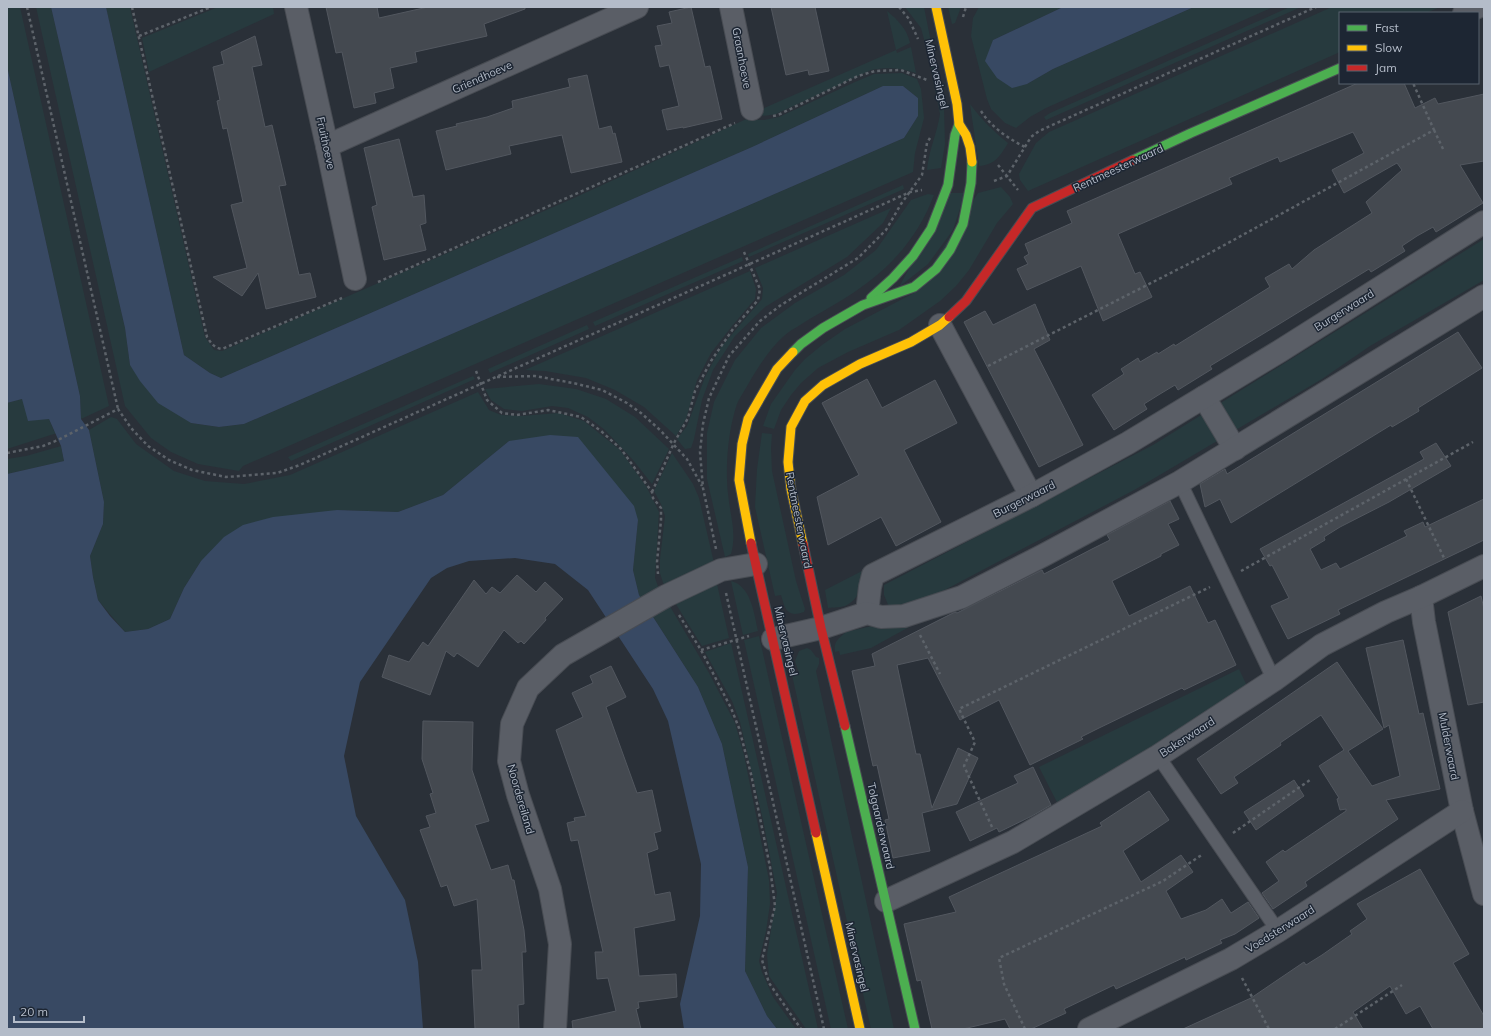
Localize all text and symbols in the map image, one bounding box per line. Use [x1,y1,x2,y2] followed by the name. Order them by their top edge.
[1339,12,1479,84] legend
[1375,20,1399,35] text: Fast
[729,26,755,90] street label: Graanhoeve
[922,38,952,110] street label: Minervasingel
[1375,40,1403,55] text: Slow
[450,58,514,96] street label: Griendhoeve
[1375,60,1397,75] text: Jam
[314,115,338,171] street label: Fruithoeve
[1071,141,1165,195] street label: Rentmeesterwaard
[1312,286,1376,334] street label: Burgerwaard
[783,471,815,569] street label: Rentmeesterwaard
[991,477,1057,521] street label: Burgerwaard
[771,605,801,677] street label: Minervasingel
[1436,711,1462,781] street label: Mulderwaard
[1157,714,1217,760] street label: Bakerwaard
[504,762,538,836] street label: Noordereiland
[864,781,898,871] street label: Tolgaarderwaard
[1243,902,1317,956] street label: Voedsterwaard
[842,921,872,993] street label: Minervasingel
[14,998,84,1024] scale bar
[20,1004,48,1019] text: 20 m

